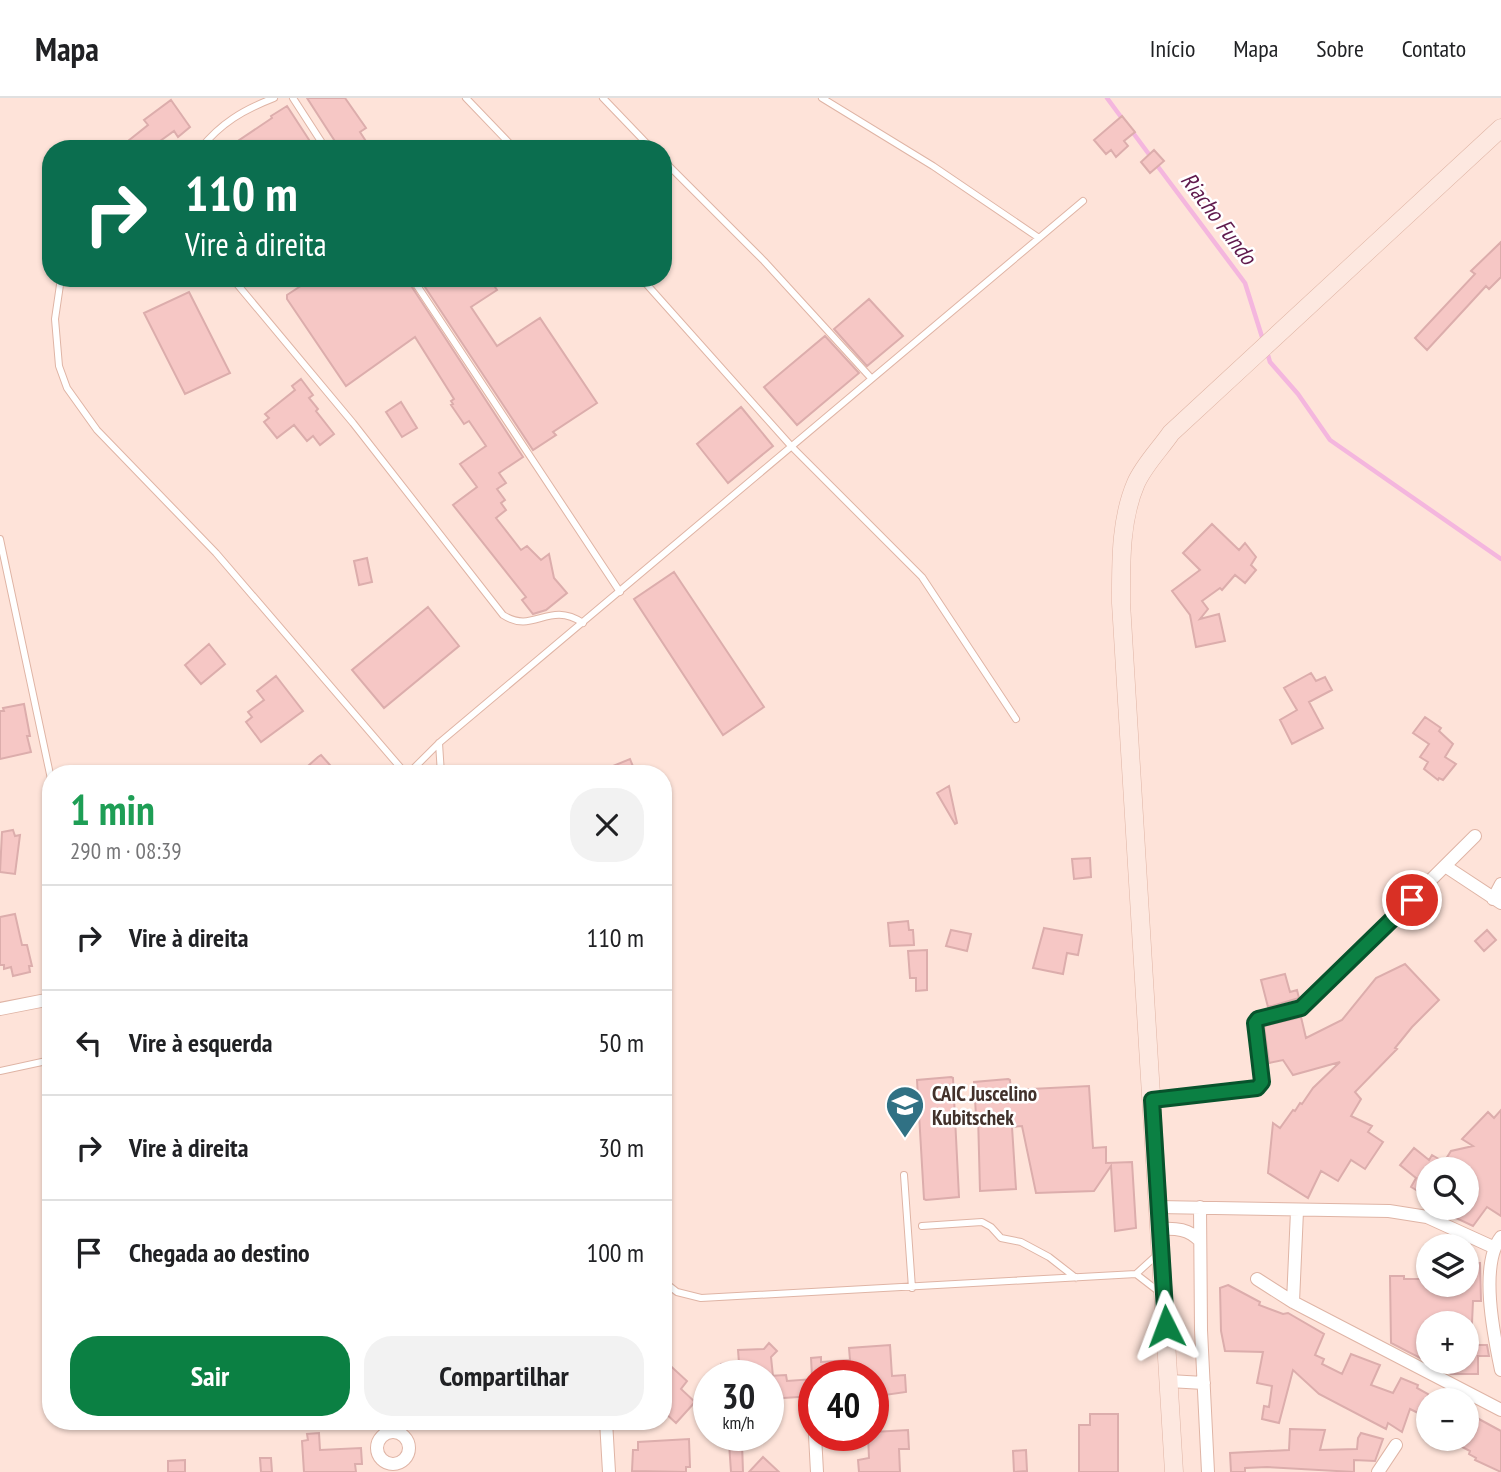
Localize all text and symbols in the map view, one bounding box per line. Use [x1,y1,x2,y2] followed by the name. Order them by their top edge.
[35,27,99,70] text: Mapa
[1150,33,1195,64] text: Início
[1233,33,1278,64] text: Mapa
[1316,33,1364,64] text: Sobre
[1402,33,1466,64] text: Contato
[185,161,298,225] text: 110 m
[1175,166,1264,271] water label: Riacho Fundo
[70,168,161,259] icon: right
[185,223,326,265] text: Vire à direita
[70,782,155,837] text: 1 min
[570,788,644,862] button: close
[70,836,182,865] text: 290 m · 08:39
[1382,870,1442,930] pin
[1393,881,1431,919] icon: arrive
[70,919,108,957] icon: right
[129,921,248,954] text: Vire à direita
[586,921,644,954] text: 110 m
[70,1024,108,1062] icon: left
[129,1026,272,1059] text: Vire à esquerda
[598,1026,644,1059] text: 50 m
[932,1080,1037,1131] place label: CAIC Juscelino Kubitschek
[884,1084,926,1139] school or university icon: CAIC Juscelino Kubitschek
[70,1129,108,1167] icon: right
[129,1131,248,1164] text: Vire à direita
[598,1131,644,1164] text: 30 m
[1416,1157,1479,1451] map controls
[1416,1157,1479,1220] button: search
[70,1234,108,1272] icon: arrive
[1416,1234,1479,1297] button: layers
[129,1236,310,1269] text: Chegada ao destino
[586,1236,644,1269] text: 100 m
[1129,1289,1203,1363] position arrow
[1416,1311,1479,1374] button: +
[70,1336,350,1416] button: Sair
[364,1336,644,1416] button: Compartilhar
[798,1360,889,1451] speed limit sign: 40
[722,1373,755,1419] text: 30
[1416,1388,1479,1451] button: −
[723,1411,754,1434] text: km/h

